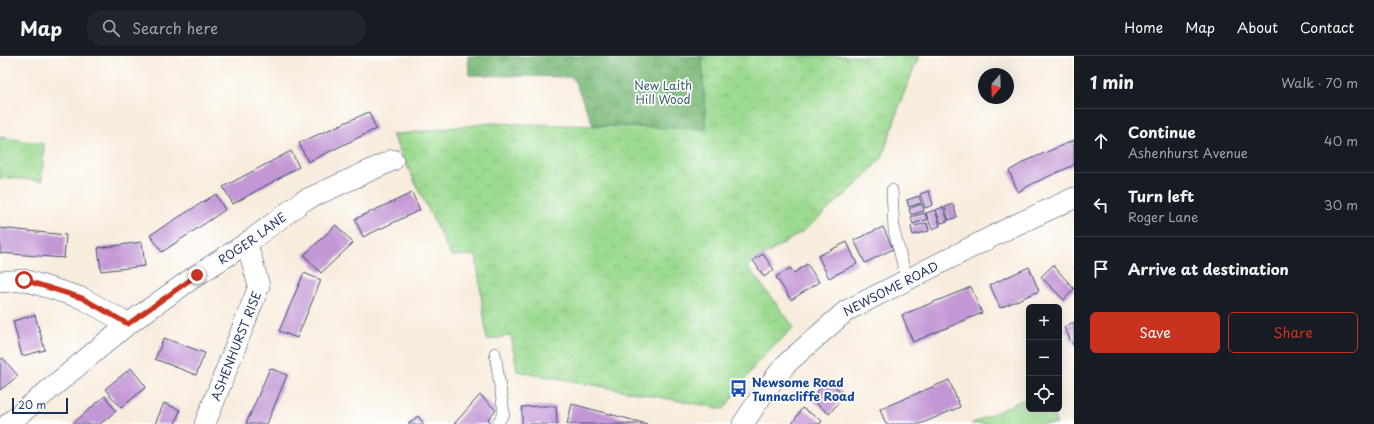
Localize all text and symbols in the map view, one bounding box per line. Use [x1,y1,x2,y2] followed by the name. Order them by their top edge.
[86,10,366,46] search box
[20,14,62,42] text: Map
[132,16,218,39] text: Search here
[100,17,122,39] icon: search
[1124,17,1163,38] text: Home
[1185,17,1215,38] text: Map
[1237,17,1278,38] text: About
[1300,17,1354,38] text: Contact
[978,68,1014,104] north arrow
[1090,69,1134,95] text: 1 min
[1281,73,1358,92] text: Walk · 70 m
[634,76,692,108] park label: New Laith Hill Wood
[1128,120,1196,143] text: Continue
[1090,130,1112,152] icon: ahead
[1324,131,1358,150] text: 40 m
[1128,143,1248,162] text: Ashenhurst Avenue
[1128,184,1194,207] text: Turn left
[1090,194,1112,216] icon: left
[1324,195,1358,214] text: 30 m
[1128,207,1198,226] text: Roger Lane
[214,208,290,268] street label: ROGER LANE
[840,257,941,320] street label: NEWSOME ROAD
[1128,257,1289,280] text: Arrive at destination
[1090,258,1112,280] icon: arrive
[188,266,206,284] route end
[15,271,33,289] route start
[206,288,265,403] street label: ASHENHURST RISE
[1026,304,1062,412] map controls
[1026,304,1062,340] button: +
[1090,312,1220,353] button: Save
[1228,312,1358,353] button: Share
[1026,340,1062,376] button: −
[752,373,855,405] place label: Newsome Road Tunnacliffe Road
[1026,376,1062,412] button: locate
[729,379,749,399] bus stop icon: Newsome Road Tunnacliffe Road
[12,396,68,415] scale bar
[18,396,46,413] text: 20 m

